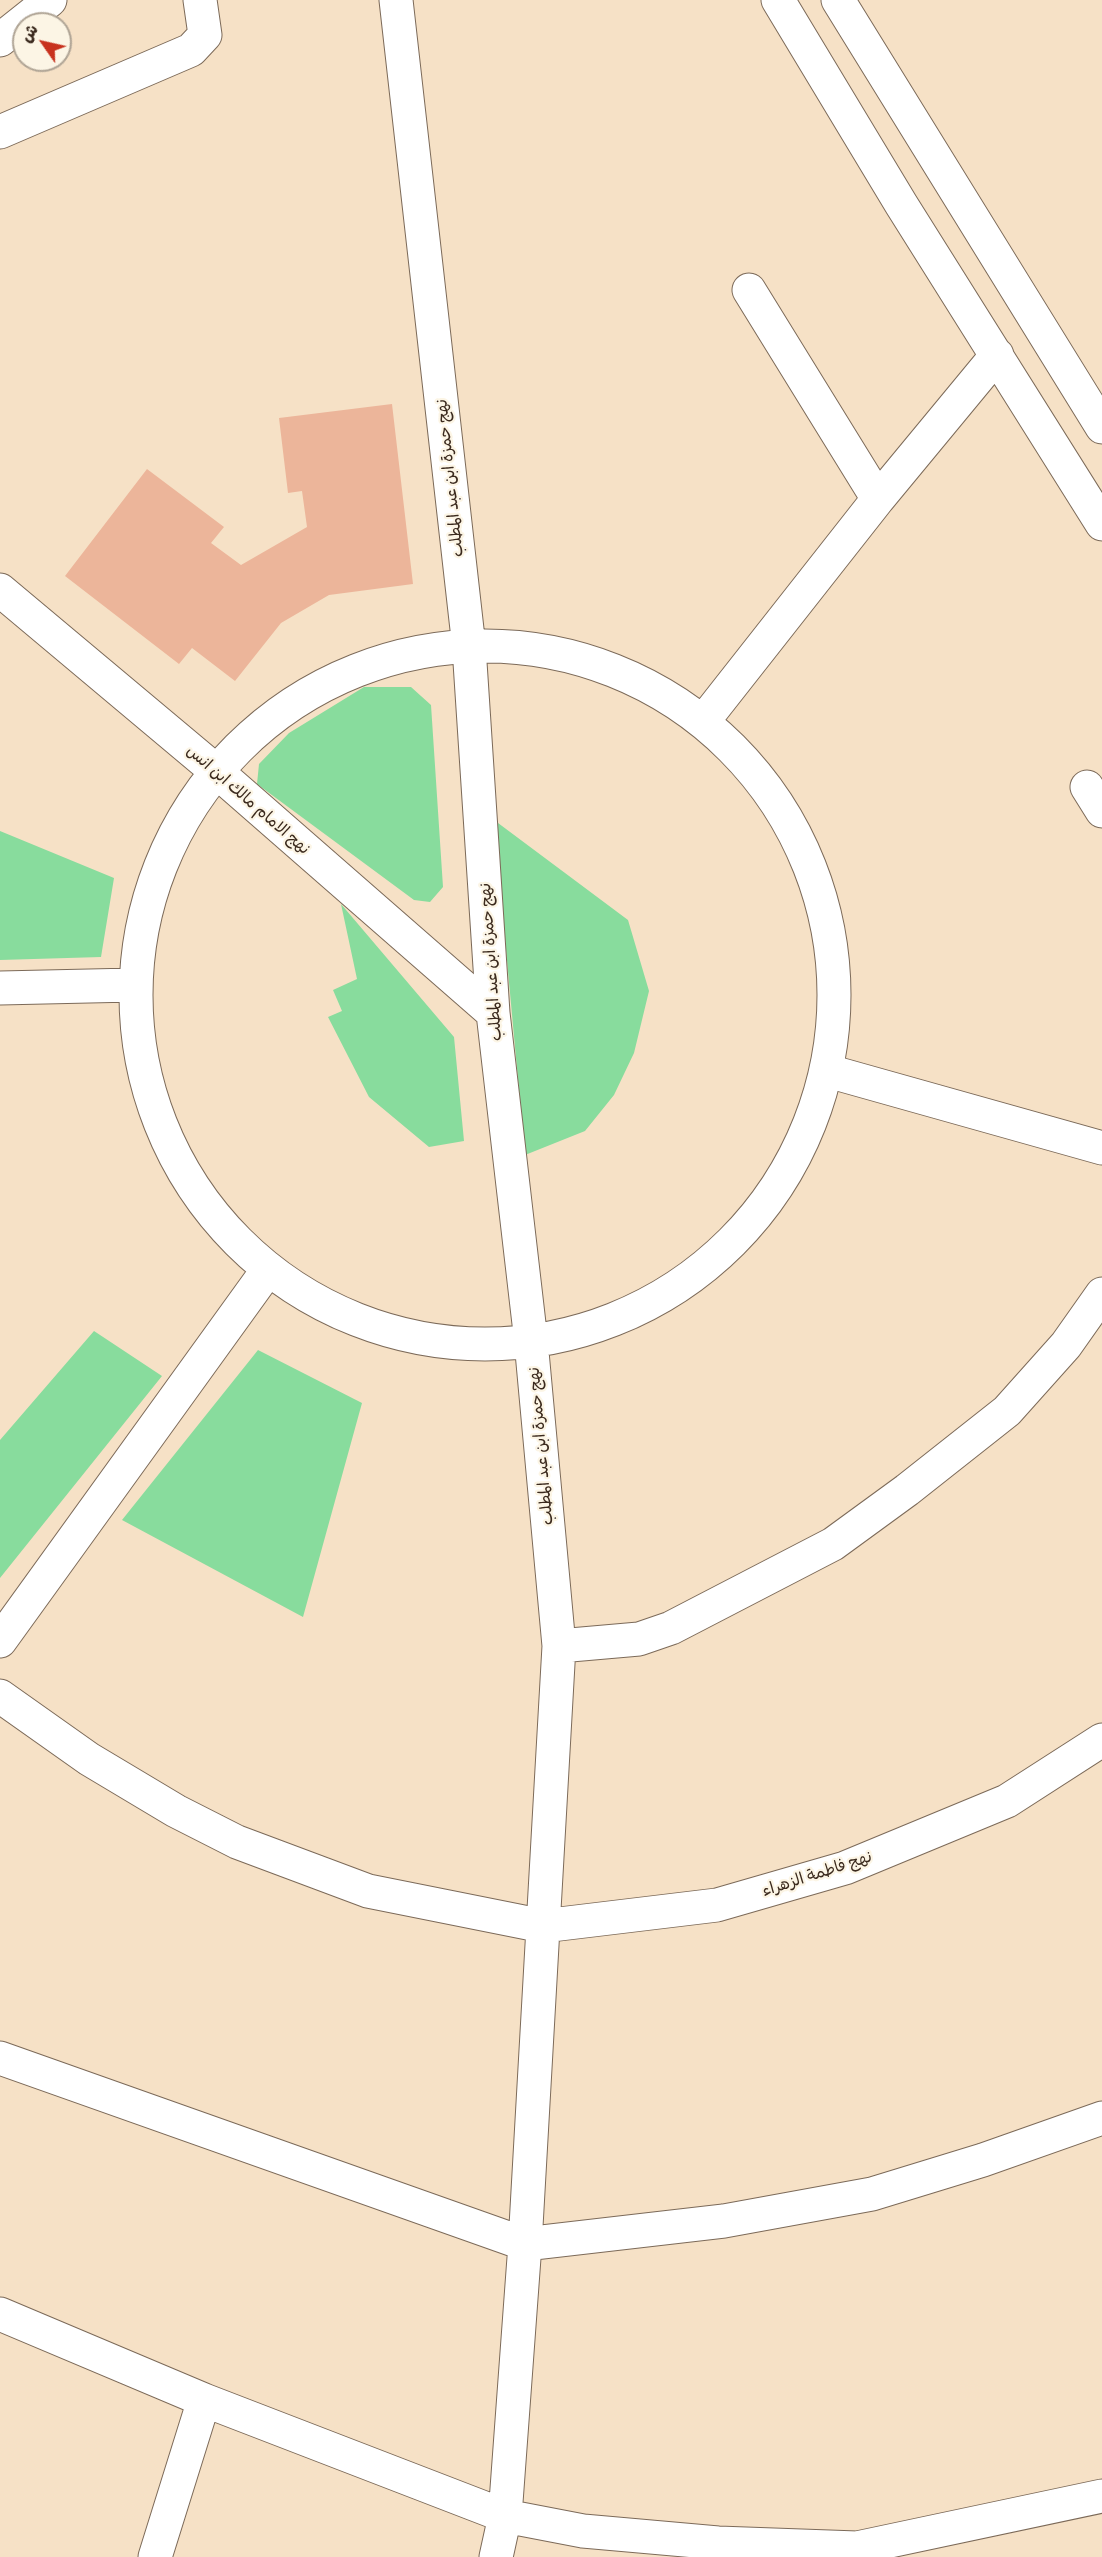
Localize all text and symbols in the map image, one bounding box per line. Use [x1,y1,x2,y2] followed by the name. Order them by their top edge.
[12,12,72,72] north arrow
[16,20,42,46] text: ش
[432,398,468,558] street label: نهج حمزة ابن عبد المطلب
[182,741,314,859] street label: نهج الامام مالك ابن انس
[476,882,506,1042] street label: نهج حمزة ابن عبد المطلب
[525,1366,557,1526] street label: نهج حمزة ابن عبد المطلب
[760,1847,874,1901] street label: نهج فاطمة الزهراء

